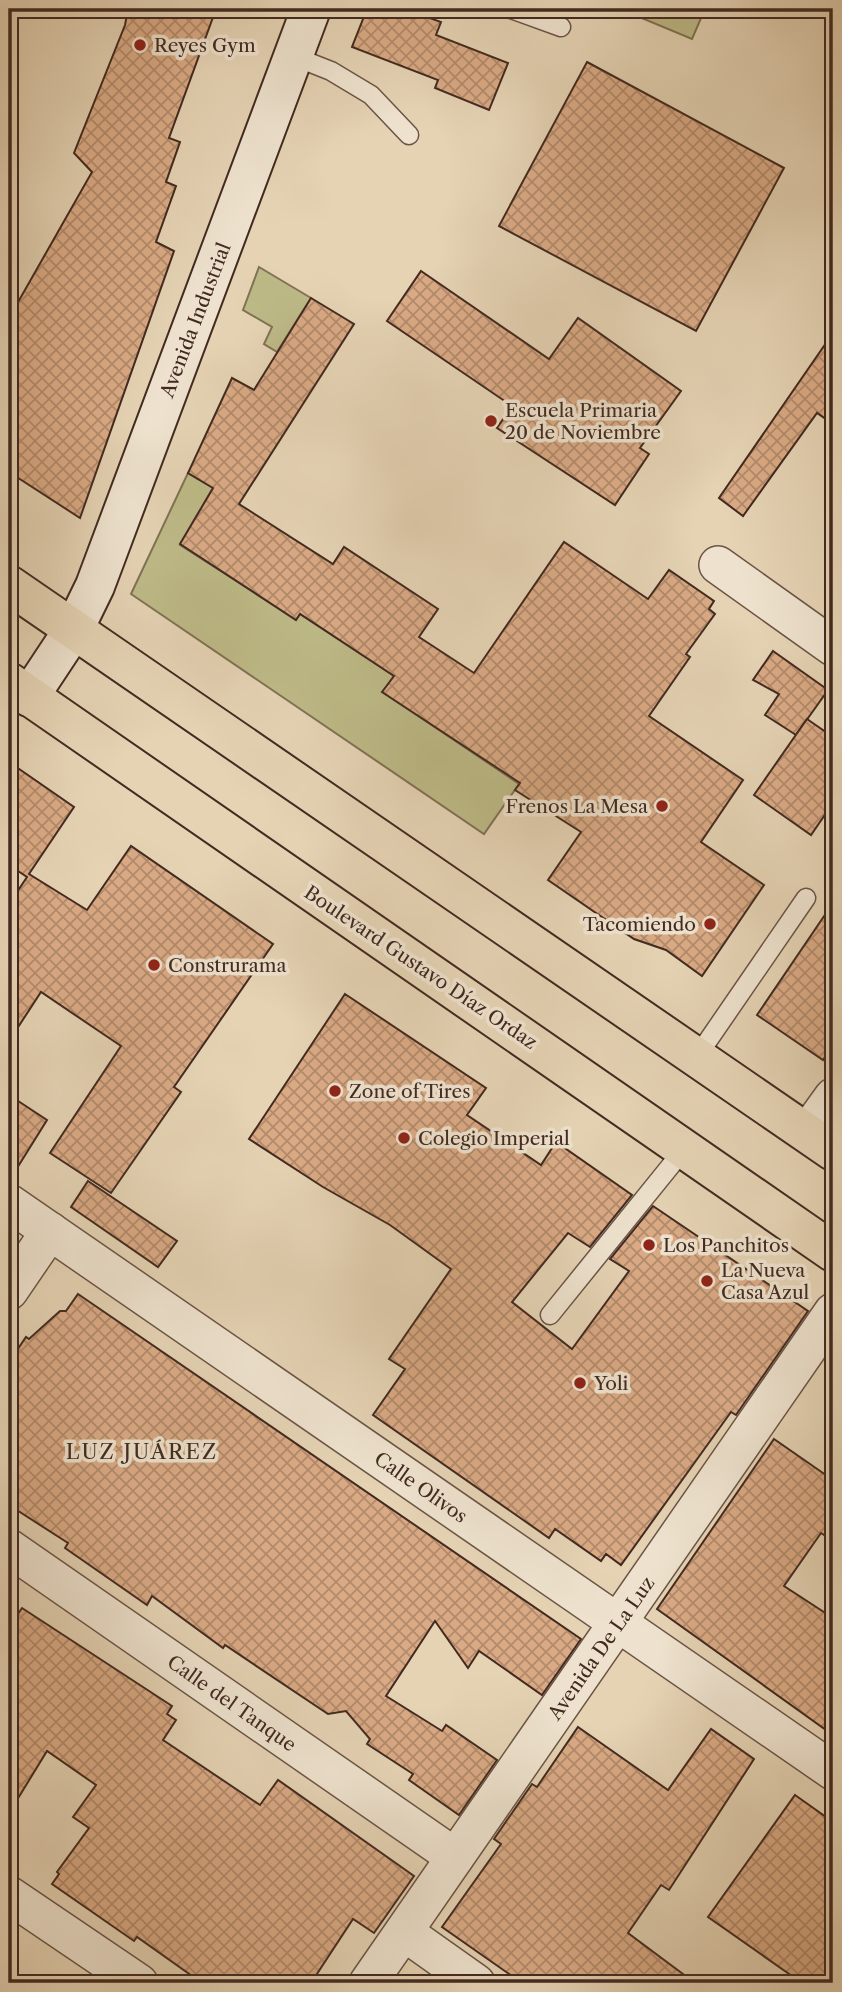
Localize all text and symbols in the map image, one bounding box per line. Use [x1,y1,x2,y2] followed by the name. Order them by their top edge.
[154,34,256,57] place label: Reyes Gym
[132,37,148,53] marker: Reyes Gym
[155,239,236,402] street label: Avenida Industrial
[505,399,661,444] place label: Escuela Primaria 20 de Noviembre
[483,413,499,429] marker: Escuela Primaria 20 de Noviembre
[505,795,648,818] place label: Frenos La Mesa
[654,798,670,814] marker: Frenos La Mesa
[300,881,541,1054] street label: Boulevard Gustavo Díaz Ordaz
[583,913,696,936] place label: Tacomiendo
[702,916,718,932] marker: Tacomiendo
[168,954,286,977] place label: Construrama
[146,957,162,973] marker: Construrama
[349,1080,470,1103] place label: Zone of Tires
[327,1083,343,1099] marker: Zone of Tires
[418,1127,570,1150] place label: Colegio Imperial
[396,1130,412,1146] marker: Colegio Imperial
[663,1234,789,1257] place label: Los Panchitos
[641,1237,657,1253] marker: Los Panchitos
[721,1259,810,1304] place label: La Nueva Casa Azul
[699,1273,715,1289] marker: La Nueva Casa Azul
[593,1372,629,1395] place label: Yoli
[572,1375,588,1391] marker: Yoli
[66,1439,218,1464] district label: LUZ JUÁREZ
[370,1447,472,1528] street label: Calle Olivos
[543,1572,660,1725] street label: Avenida De La Luz
[163,1650,301,1756] street label: Calle del Tanque

